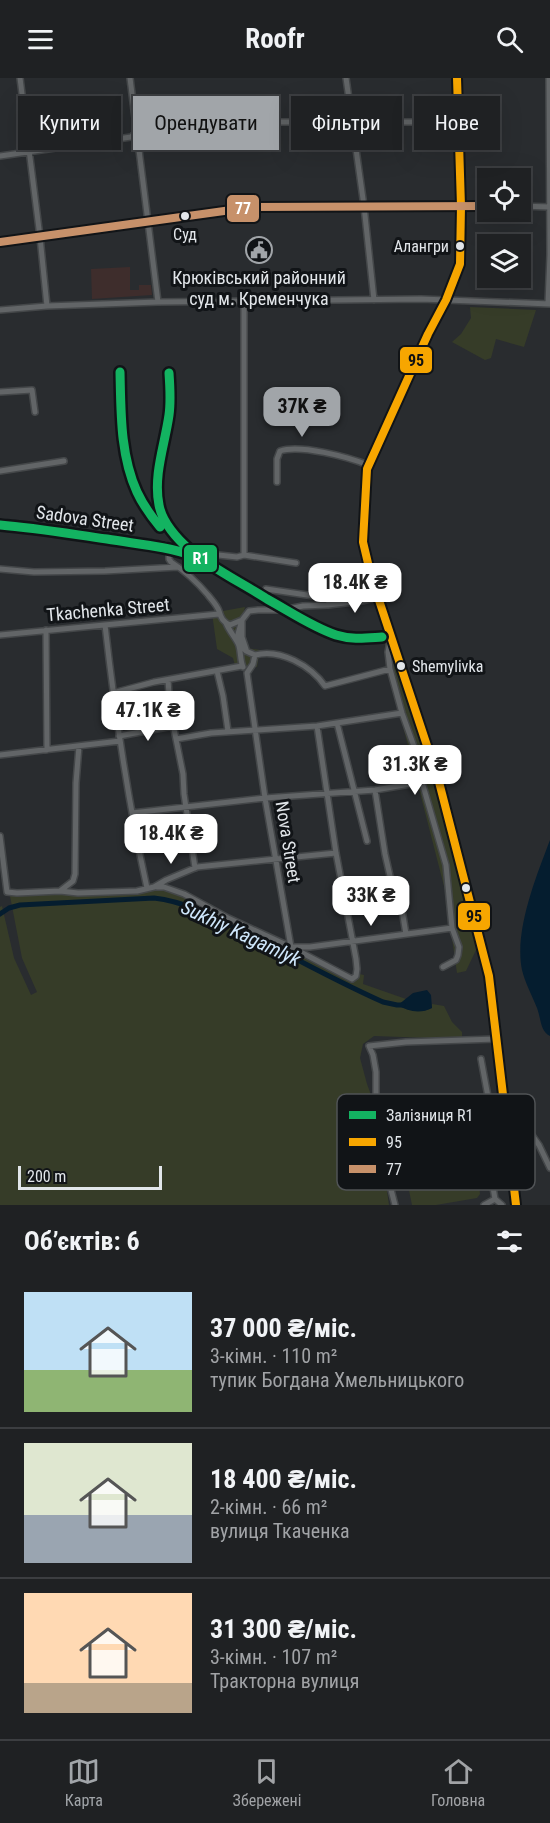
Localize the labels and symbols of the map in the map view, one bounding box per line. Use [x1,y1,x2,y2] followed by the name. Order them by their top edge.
[226,194,260,223] line badge: 77
[235,199,251,218] text: 77
[179,210,191,222] marker: Суд
[173,225,197,244] place label: Суд
[244,235,274,265] public building icon: Крюківський районний суд м. Кременчука
[394,237,449,256] place label: Алангри
[454,240,466,252] marker: Алангри
[172,267,346,309] place label: Крюківський районний суд м. Кременчука
[399,346,433,374] line badge: 95
[408,351,424,370] text: 95
[260,387,344,438] pin: 37K ₴
[35,501,135,536] street label: Sadova Street
[183,544,218,573] line badge: R1
[193,549,209,568] text: R1
[300,563,410,614] pin: 18.4K ₴
[46,594,170,625] street label: Tkachenka Street
[412,657,483,676] place label: Shemylivka
[395,660,407,672] marker: Shemylivka
[93,691,203,742] pin: 47.1K ₴
[360,745,470,796] pin: 31.3K ₴
[272,800,305,884] street label: Nova Street
[116,814,226,865] pin: 18.4K ₴
[329,876,413,927] pin: 33K ₴
[460,882,472,894] unlabelled marker
[177,895,306,972] water label: Sukhiy Kagamlyk
[457,902,491,931] line badge: 95
[466,907,482,926] text: 95
[337,1094,535,1190] legend
[386,1106,473,1125] text: Залізниця R1
[386,1133,402,1152] text: 95
[386,1160,402,1179] text: 77
[18,1163,162,1190] scale bar

